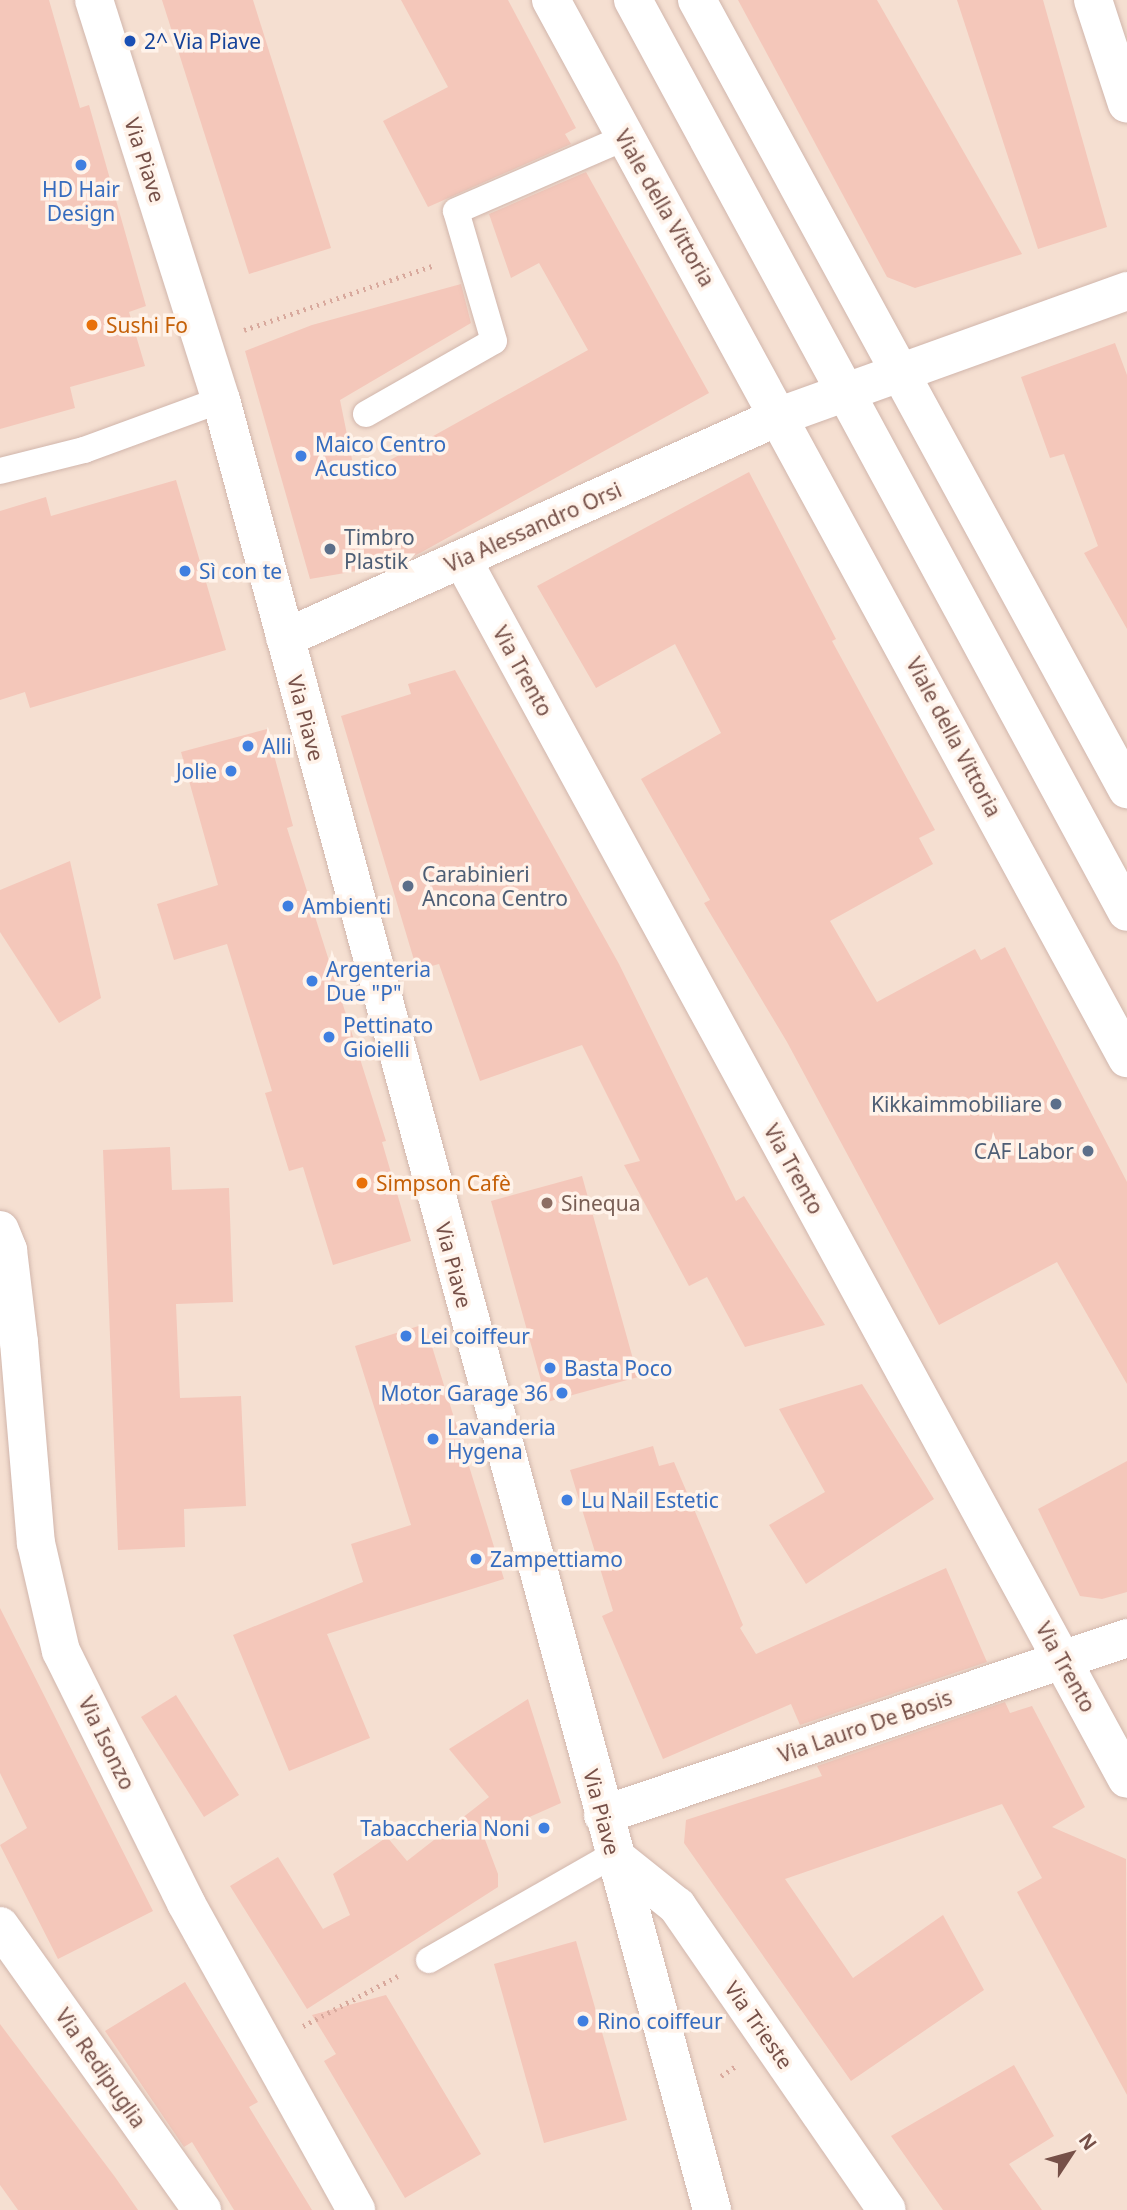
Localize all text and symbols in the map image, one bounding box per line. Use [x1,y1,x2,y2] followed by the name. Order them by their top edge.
[144,28,261,54] place label: 2^ Via Piave
[122,33,138,49] marker: 2^ Via Piave
[119,114,171,206] street label: Via Piave
[610,125,720,291] street label: Viale della Vittoria
[73,157,89,173] marker: HD Hair Design
[42,176,120,226] place label: HD Hair Design
[106,312,188,338] place label: Sushi Fo
[84,317,100,333] marker: Sushi Fo
[315,431,446,481] place label: Maico Centro Acustico
[293,448,309,464] marker: Maico Centro Acustico
[441,477,625,577] street label: Via Alessandro Orsi
[344,524,415,574] place label: Timbro Plastik
[322,541,338,557] marker: Timbro Plastik
[199,558,282,584] place label: Sì con te
[177,563,193,579] marker: Sì con te
[488,621,558,721] street label: Via Trento
[901,653,1007,821] street label: Viale della Vittoria
[282,672,330,764] street label: Via Piave
[262,733,292,759] place label: Alli
[240,738,256,754] marker: Alli
[176,758,217,784] place label: Jolie
[223,763,239,779] marker: Jolie
[422,861,568,911] place label: Carabinieri Ancona Centro
[400,878,416,894] marker: Carabinieri Ancona Centro
[302,893,391,919] place label: Ambienti
[280,898,296,914] marker: Ambienti
[326,956,431,1006] place label: Argenteria Due "P"
[304,973,320,989] marker: Argenteria Due "P"
[343,1012,433,1062] place label: Pettinato Gioielli
[321,1029,337,1045] marker: Pettinato Gioielli
[871,1091,1042,1117] place label: Kikkaimmobiliare
[1048,1096,1064,1112] marker: Kikkaimmobiliare
[759,1119,829,1219] street label: Via Trento
[974,1138,1074,1164] place label: CAF Labor
[1080,1143,1096,1159] marker: CAF Labor
[376,1170,511,1196] place label: Simpson Cafè
[354,1175,370,1191] marker: Simpson Cafè
[561,1190,640,1216] place label: Sinequa
[539,1195,555,1211] marker: Sinequa
[430,1219,478,1311] street label: Via Piave
[420,1323,530,1349] place label: Lei coiffeur
[398,1328,414,1344] marker: Lei coiffeur
[564,1355,673,1381] place label: Basta Poco
[542,1360,558,1376] marker: Basta Poco
[380,1380,548,1406] place label: Motor Garage 36
[554,1385,570,1401] marker: Motor Garage 36
[447,1414,556,1464] place label: Lavanderia Hygena
[425,1431,441,1447] marker: Lavanderia Hygena
[581,1487,719,1513] place label: Lu Nail Estetic
[559,1492,575,1508] marker: Lu Nail Estetic
[490,1546,623,1572] place label: Zampettiamo
[468,1551,484,1567] marker: Zampettiamo
[1031,1617,1101,1717] street label: Via Trento
[775,1684,955,1768] street label: Via Lauro De Bosis
[74,1692,140,1794] street label: Via Isonzo
[578,1766,626,1858] street label: Via Piave
[360,1815,530,1841] place label: Tabaccheria Noni
[536,1820,552,1836] marker: Tabaccheria Noni
[720,1976,798,2074] street label: Via Trieste
[51,2003,151,2133] street label: Via Redipuglia
[597,2008,723,2034] place label: Rino coiffeur
[575,2013,591,2029] marker: Rino coiffeur
[1036,2119,1106,2189] north arrow
[1073,2128,1103,2156] text: N

